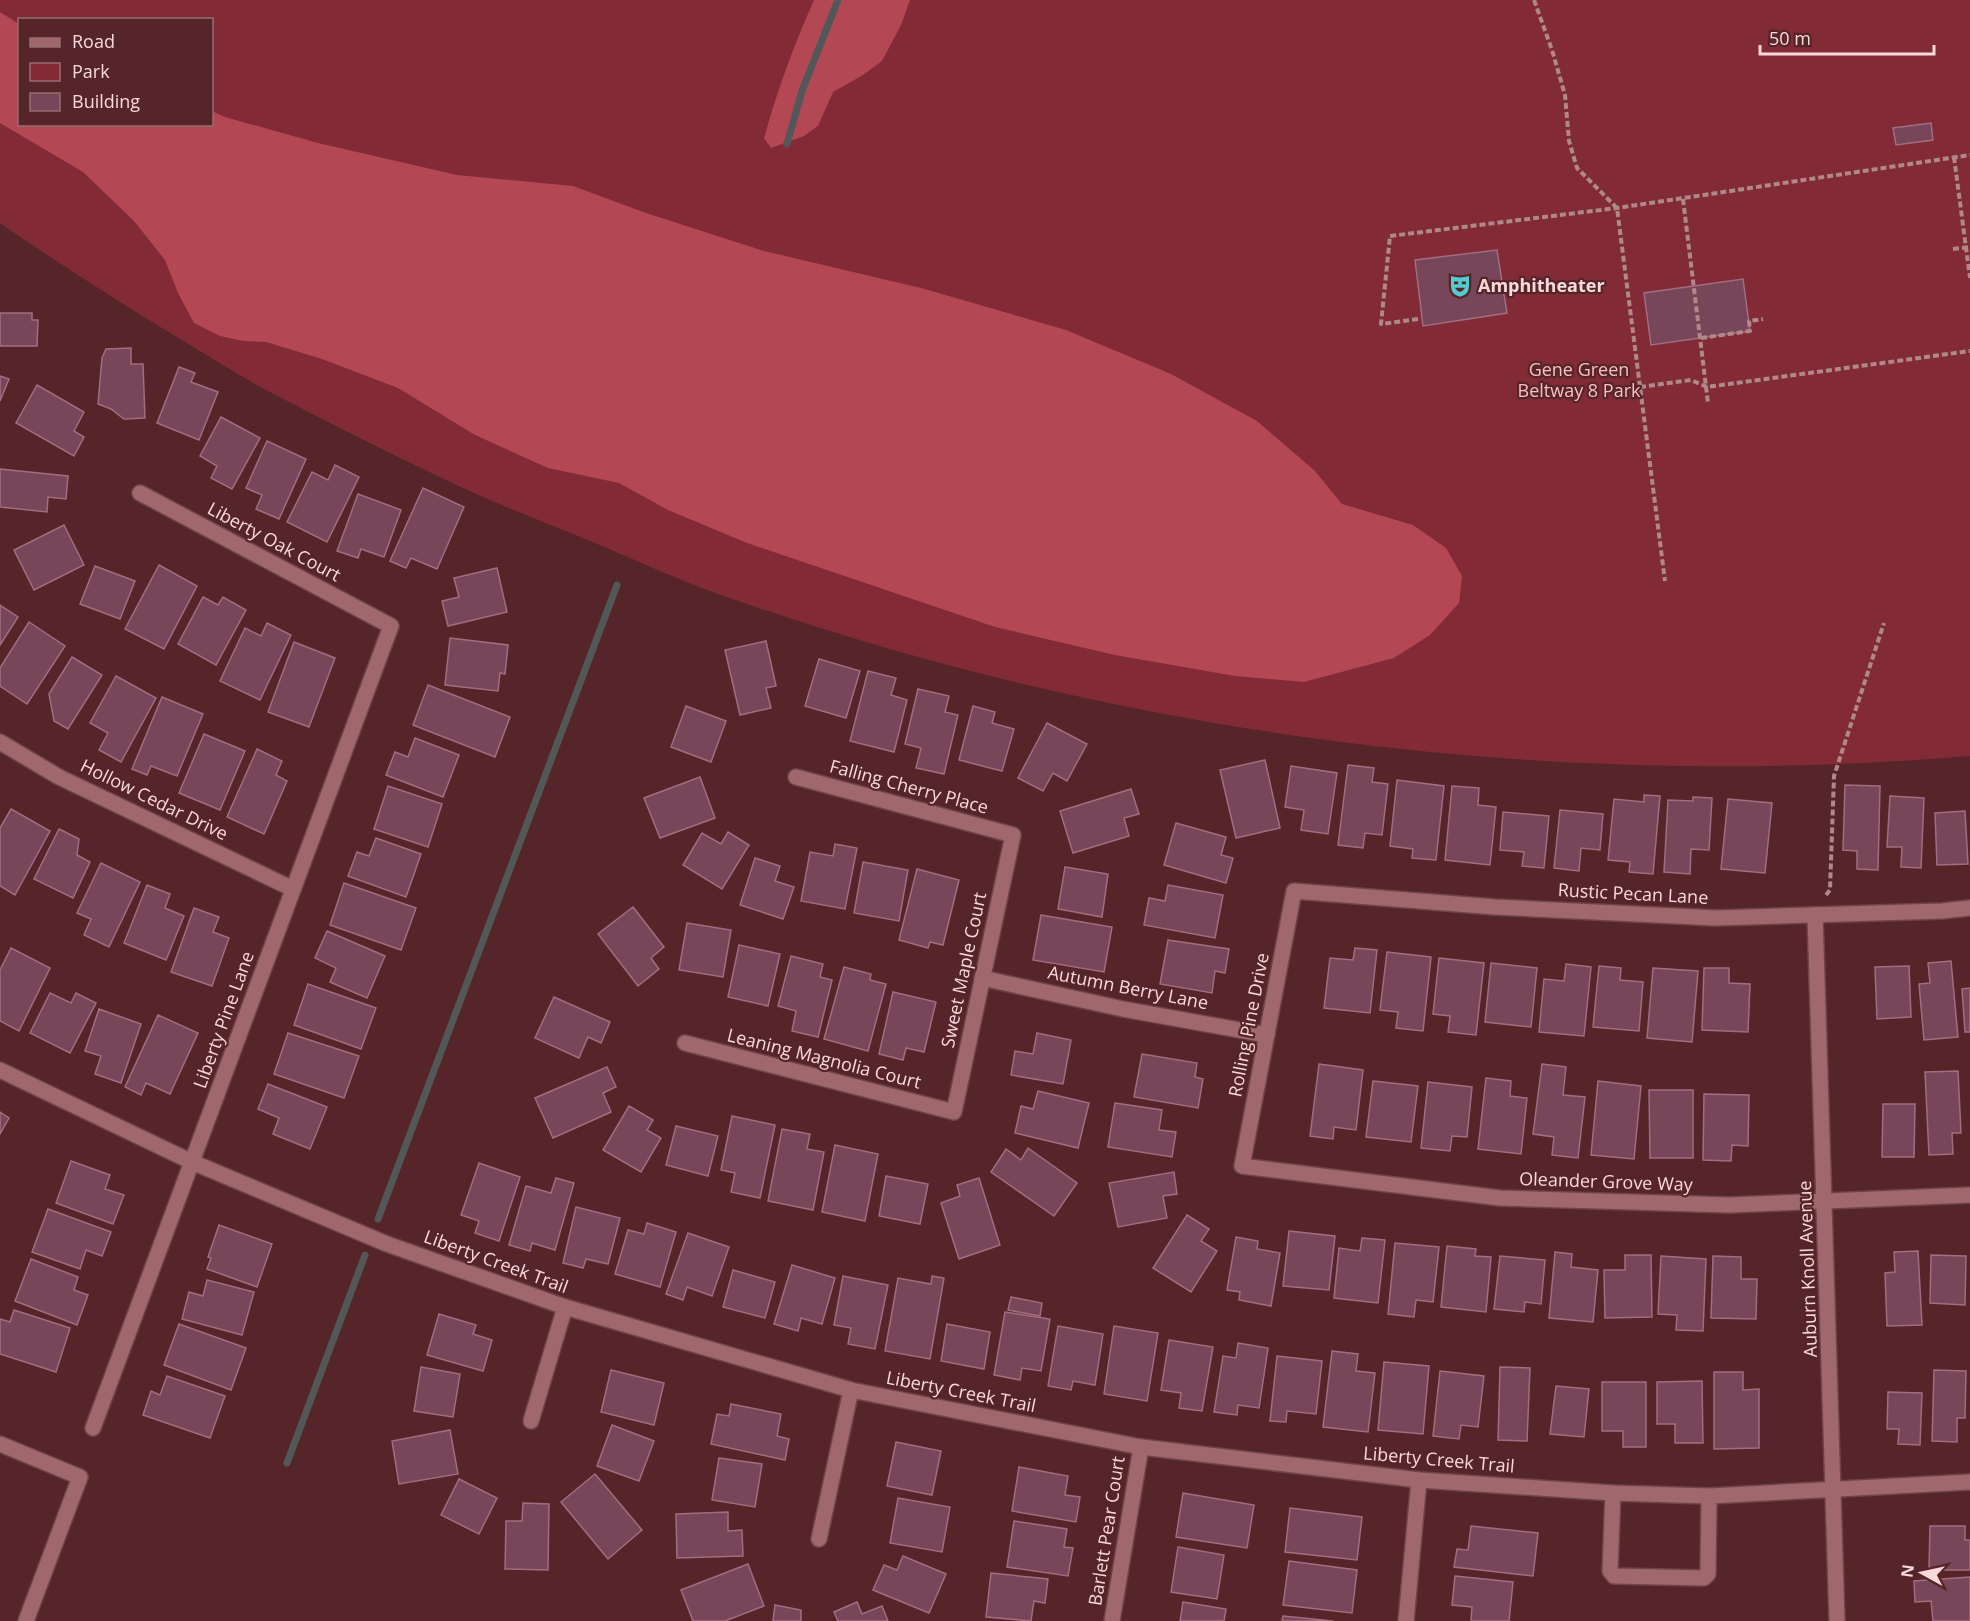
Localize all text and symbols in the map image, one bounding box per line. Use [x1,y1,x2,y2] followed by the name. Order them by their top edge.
[18,18,213,126] legend
[1760,18,1934,56] scale bar
[1769,26,1811,50] text: 50 m
[72,29,115,53] text: Road
[72,59,110,83] text: Park
[72,89,140,113] text: Building
[1447,273,1473,299] theatre icon: Amphitheater
[1478,273,1605,297] place label: Amphitheater
[1518,357,1641,402] park label: Gene Green Beltway 8 Park
[204,496,345,586] street label: Liberty Oak Court
[77,753,232,845] street label: Hollow Cedar Drive
[827,753,991,819] street label: Falling Cherry Place
[1557,877,1709,909] street label: Rustic Pecan Lane
[935,890,991,1050] street label: Sweet Maple Court
[187,948,259,1092] street label: Liberty Pine Lane
[1222,951,1274,1099] street label: Rolling Pine Drive
[1046,960,1210,1014] street label: Autumn Berry Lane
[725,1022,924,1094] street label: Leaning Magnolia Court
[1519,1166,1694,1196] street label: Oleander Grove Way
[1792,1180,1822,1358] street label: Auburn Knoll Avenue
[421,1224,572,1298] street label: Liberty Creek Trail
[884,1365,1038,1417] street label: Liberty Creek Trail
[1362,1440,1516,1478] street label: Liberty Creek Trail
[1082,1454,1130,1607] street label: Barlett Pear Court
[1892,1543,1952,1603] north arrow
[1895,1563,1919,1579] text: N

